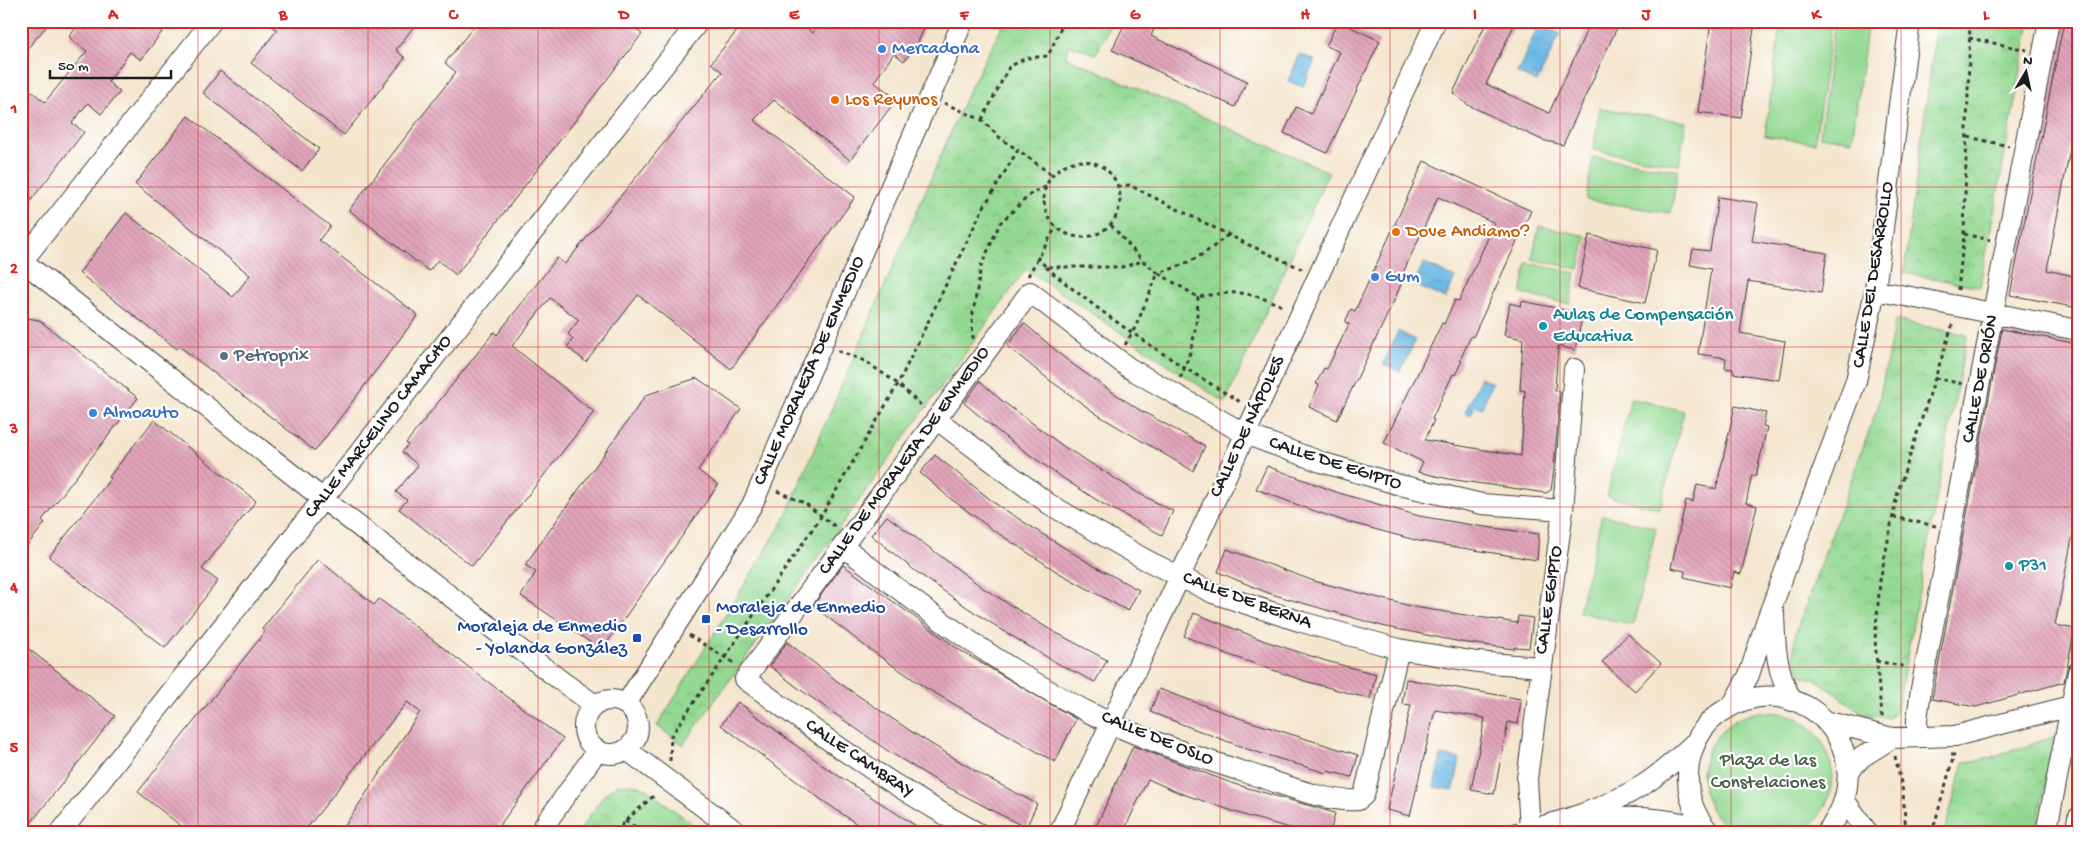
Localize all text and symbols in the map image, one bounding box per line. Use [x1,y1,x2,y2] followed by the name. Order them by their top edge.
[107,7,119,26] text: A
[278,7,288,26] text: B
[448,7,459,26] text: C
[617,7,630,26] text: D
[789,7,800,26] text: E
[959,7,970,26] text: F
[1130,7,1141,26] text: G
[1300,7,1310,26] text: H
[1473,7,1477,26] text: I
[1641,7,1652,26] text: J
[1811,7,1823,26] text: K
[1983,7,1990,26] text: L
[892,38,981,61] place label: Mercadona
[876,43,888,55] marker: Mercadona
[50,48,171,80] scale bar
[2002,48,2052,98] north arrow
[2022,53,2033,71] text: N
[58,58,89,76] text: 50 m
[845,89,938,112] place label: Los Reyunos
[829,94,841,106] marker: Los Reyunos
[10,101,17,120] text: 1
[1848,180,1900,370] street label: CALLE DEL DESARROLLO
[1404,221,1530,244] place label: Dove Andiamo?
[1390,226,1402,238] marker: Dove Andiamo?
[749,252,871,489] street label: CALLE MORALEJA DE ENMEDIO
[10,261,18,280] text: 2
[1385,266,1420,289] place label: Gum
[1369,271,1381,283] marker: Gum
[1553,304,1734,349] place label: Aulas de Compensación Educativa
[1957,313,2005,445] street label: CALLE DE ORIÓN
[1537,320,1549,332] marker: Aulas de Compensación Educativa
[300,330,458,523] street label: CALLE MARCELINO CAMACHO
[814,342,996,580] street label: CALLE DE MORALEJA DE ENMEDIO
[233,345,309,368] place label: Petroprix
[218,350,230,362] marker: Petroprix
[1205,352,1291,501] street label: CALLE DE NÁPOLES
[103,402,179,425] place label: Almoauto
[87,407,99,419] marker: Almoauto
[9,421,18,440] text: 3
[1266,432,1405,496] street label: CALLE DE EGIPTO
[1531,544,1569,656] street label: CALLE EGIPTO
[2018,555,2047,578] place label: P31
[2003,560,2015,572] marker: P31
[1179,567,1316,636] street label: CALLE DE BERNA
[9,580,18,599] text: 4
[716,597,886,642] place label: Moraleja de Enmedio - Desarrollo
[700,613,712,625] marker: Moraleja de Enmedio - Desarrollo
[457,616,628,661] place label: Moraleja de Enmedio - Yolanda González
[631,632,643,644] marker: Moraleja de Enmedio - Yolanda González
[1097,706,1217,772] street label: CALLE DE OSLO
[800,714,918,804] street label: CALLE CAMBRAY
[10,740,19,759] text: 5
[1711,750,1826,795] park label: Plaza de las Constelaciones

